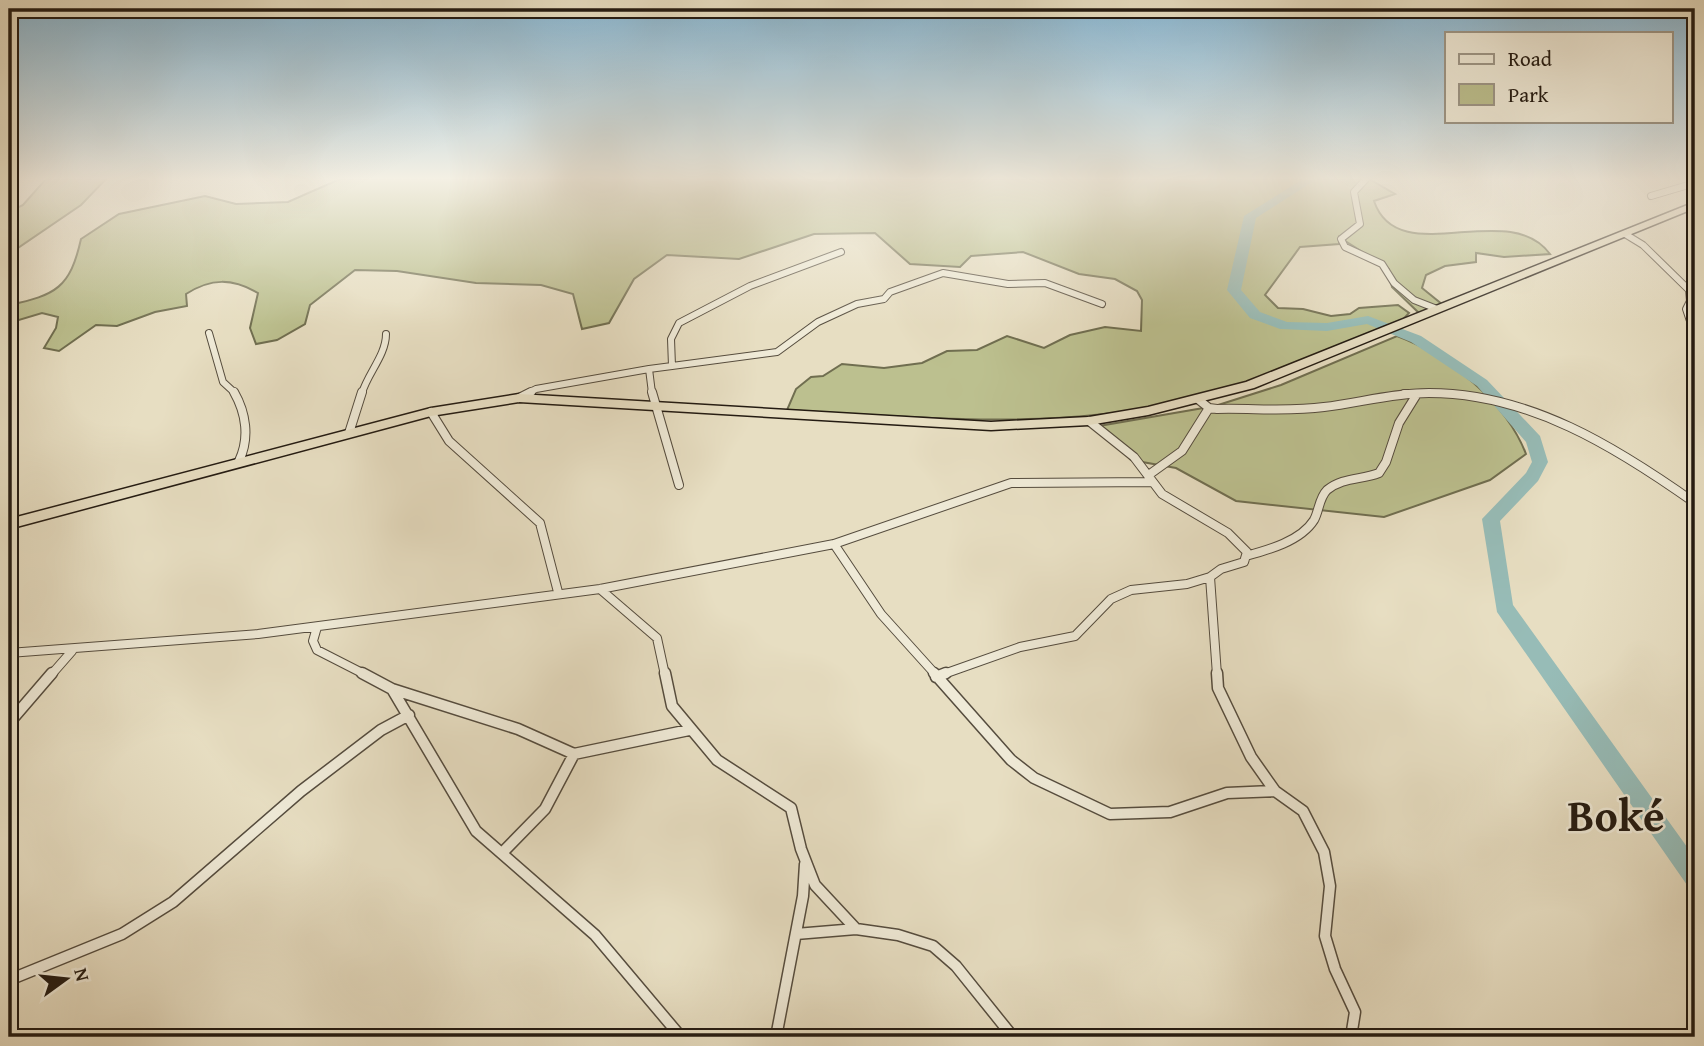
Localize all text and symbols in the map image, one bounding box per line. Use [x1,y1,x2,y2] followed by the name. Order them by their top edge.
[1445,32,1672,122] legend
[1508,43,1553,74] text: Road
[1508,79,1549,110] text: Park
[1567,783,1665,847] district label: Boké
[32,944,102,1014] north arrow
[67,965,98,985] text: N

